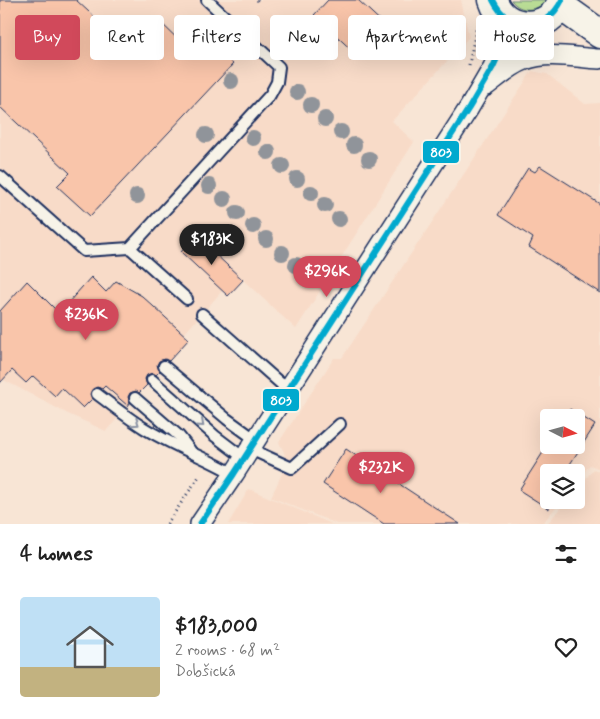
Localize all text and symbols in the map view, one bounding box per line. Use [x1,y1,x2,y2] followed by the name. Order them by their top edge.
[15,15,80,60] chip: Buy
[90,15,164,60] chip: Rent
[174,15,260,60] chip: Filters
[270,15,338,60] chip: New
[348,15,466,60] chip: Apartment
[476,15,554,60] chip: House
[422,140,460,164] line badge: 803
[430,144,452,162] text: 803
[177,224,247,266] pin: $183K
[190,229,234,250] text: $183K
[292,256,362,298] pin: $296K
[304,261,350,282] text: $296K
[51,298,121,341] pin: $236K
[65,304,107,325] text: $236K
[262,388,300,412] line badge: 803
[270,392,292,410] text: 803
[540,409,585,454] north arrow
[540,409,585,509] map controls
[131,417,140,426] one-way arrow
[196,418,205,427] one-way arrow
[346,452,416,494] pin: $232K
[359,457,403,478] text: $232K
[540,464,585,509] button: layers
[20,540,93,568] text: 4 homes
[552,540,580,568] icon: filters
[175,612,258,640] text: $183,000
[60,617,120,677] icon: home
[552,633,580,661] icon: heart
[175,640,280,661] text: 2 rooms · 68 m²
[175,661,236,682] text: Dobšická

